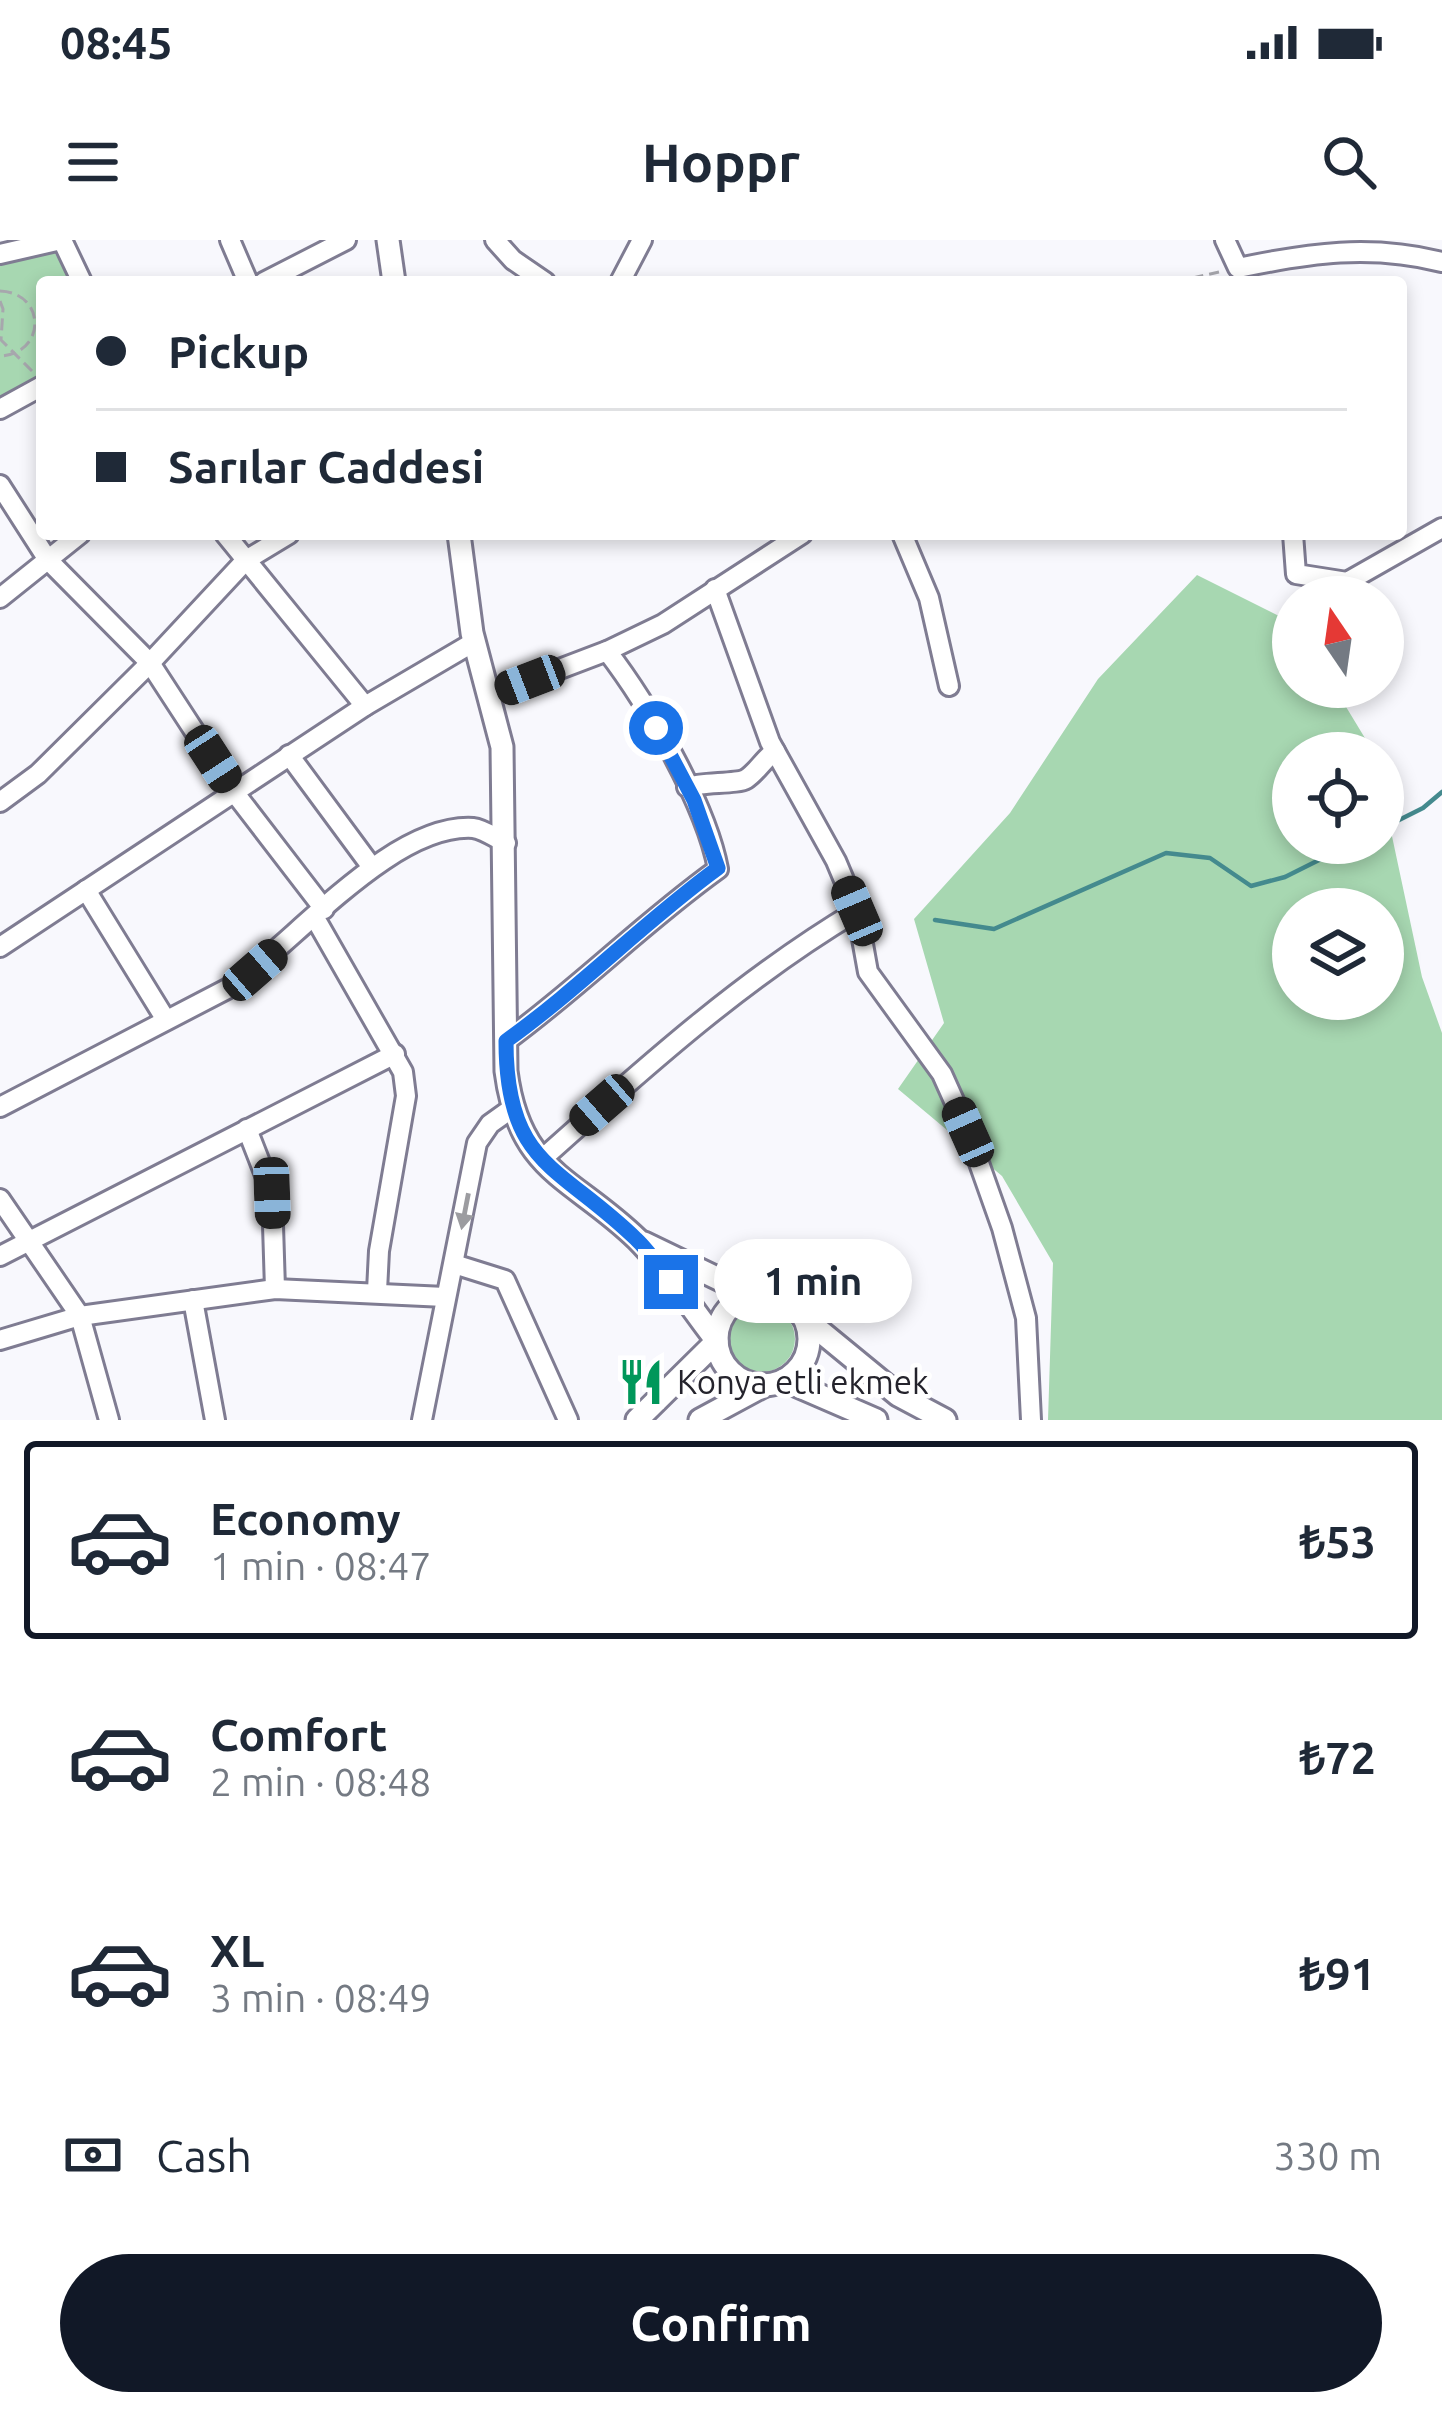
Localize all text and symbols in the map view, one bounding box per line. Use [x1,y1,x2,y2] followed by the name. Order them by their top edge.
[60,17,173,68] text: 08:45
[60,129,126,195] icon: menu
[1316,129,1382,195] icon: search
[642,132,800,192] text: Hoppr
[168,326,309,377] text: Pickup
[168,441,484,492] text: Sarılar Caddesi
[1272,576,1404,708] north arrow
[1272,576,1404,1020] map controls
[490,650,570,710] car
[629,701,683,755] route start
[178,719,248,799] car
[1272,732,1404,864] button: locate
[826,871,888,951] car
[1272,888,1404,1020] button: layers
[216,933,294,1007] car
[563,1068,641,1142] car
[937,1092,999,1172] car
[253,1156,291,1230] car
[455,1192,474,1230] one-way arrow
[713,1240,911,1324] callout: 1 min
[644,1255,698,1309] route end
[764,1259,862,1302] text: 1 min
[616,1357,666,1407] restaurant icon: Konya etli ekmek
[677,1363,929,1400] place label: Konya etli ekmek
[66,1486,174,1594] icon: car
[210,1493,401,1544] text: Economy
[1299,1516,1376,1567] text: ₺53
[210,1544,431,1587] text: 1 min · 08:47
[66,1702,174,1810] icon: car
[210,1709,387,1760] text: Comfort
[1299,1732,1376,1783] text: ₺72
[210,1760,431,1803] text: 2 min · 08:48
[66,1918,174,2026] icon: car
[210,1925,264,1976] text: XL
[1299,1948,1376,1999] text: ₺91
[210,1976,431,2019] text: 3 min · 08:49
[60,2122,126,2188] icon: cash
[156,2130,252,2181] text: Cash
[1273,2134,1382,2177] text: 330 m
[60,2254,1382,2392] button: Confirm

